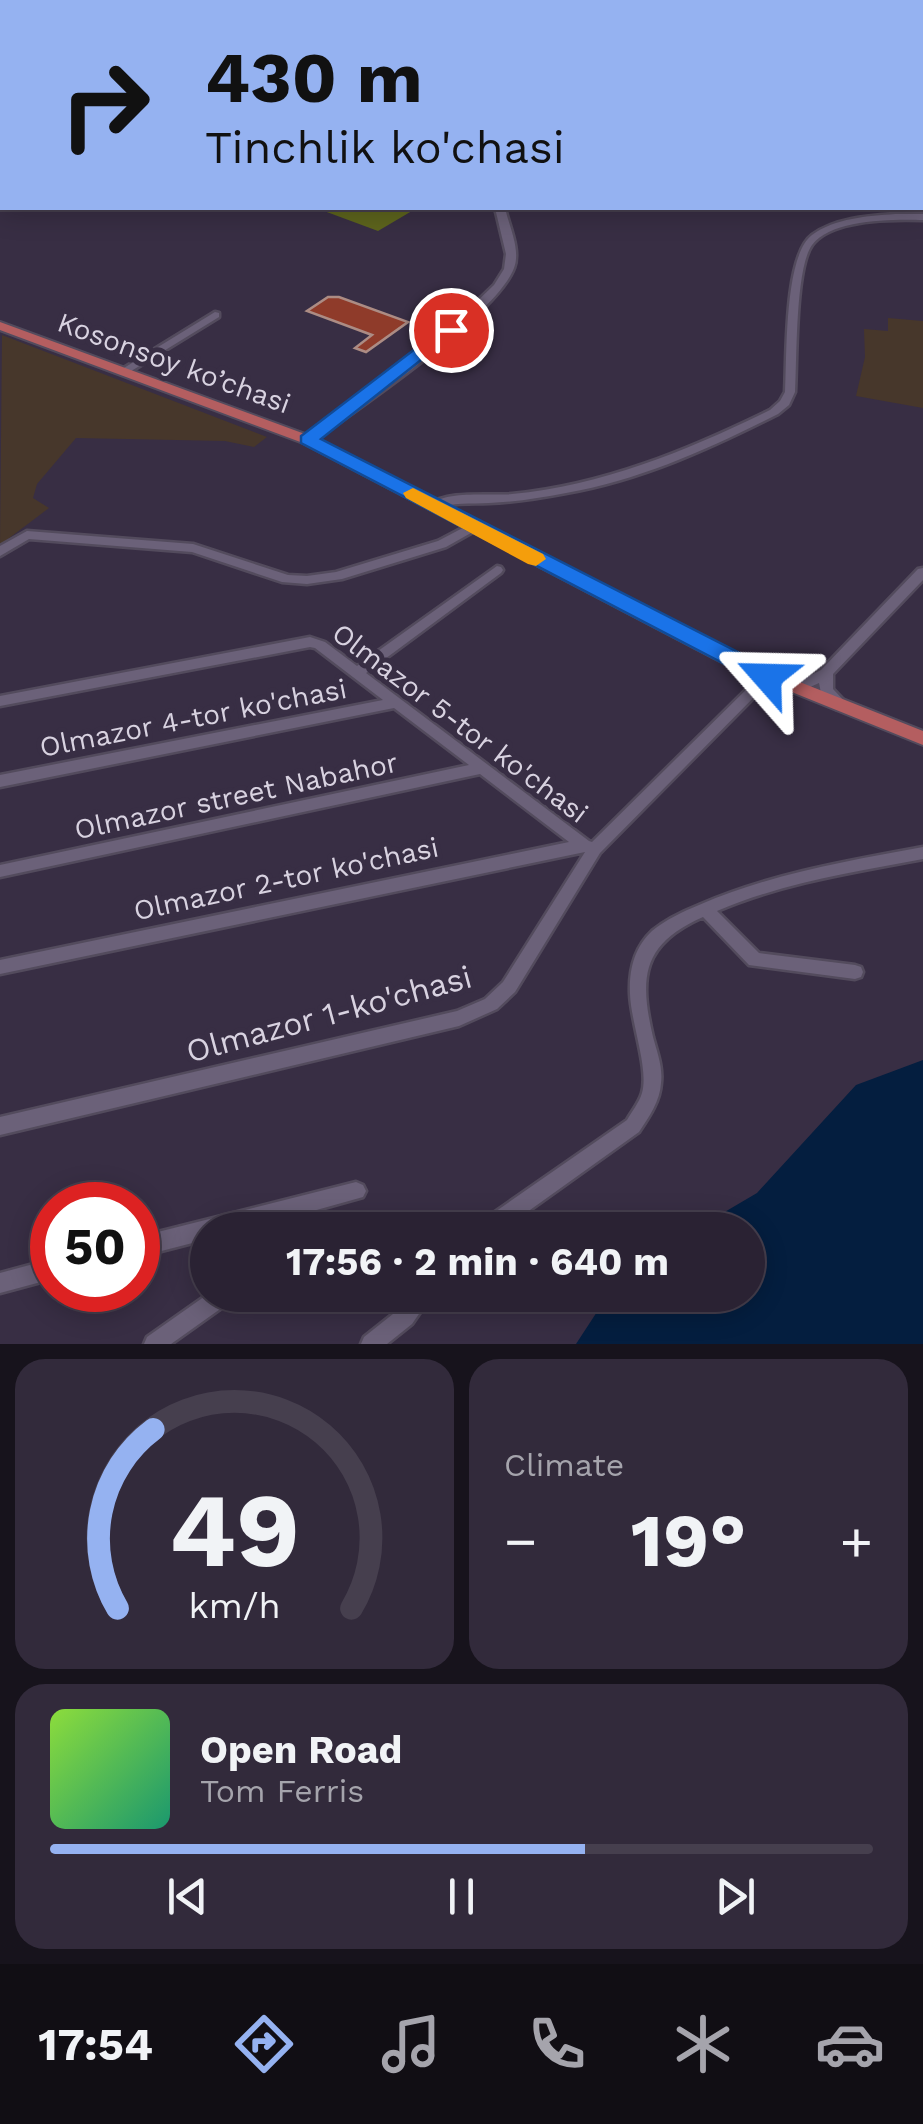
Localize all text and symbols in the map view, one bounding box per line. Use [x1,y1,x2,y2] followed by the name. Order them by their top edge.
[205,37,423,119] text: 430 m
[40,40,170,170] icon: right
[205,121,565,174] text: Tinchlik ko'chasi
[409,288,494,373] pin
[424,303,479,358] icon: arrive
[53,306,295,420] street label: Kosonsoy ko’chasi
[326,616,594,830] street label: Olmazor 5-tor ko'chasi
[715,625,819,729] position arrow
[37,672,349,764] street label: Olmazor 4-tor ko'chasi
[71,746,401,846] street label: Olmazor street Nabahor
[131,831,441,927] street label: Olmazor 2-tor ko'chasi
[182,958,476,1070] street label: Olmazor 1-ko'chasi
[30,1182,160,1312] speed limit sign: 50
[286,1240,669,1284] text: 17:56 · 2 min · 640 m
[504,1446,624,1484] text: Climate
[169,1469,300,1591] text: 49
[631,1496,746,1584] text: 19°
[504,1509,537,1573] text: −
[840,1509,873,1573] text: +
[188,1585,281,1627] text: km/h
[200,1728,402,1772] text: Open Road
[200,1772,364,1810] text: Tom Ferris
[160,1869,215,1924] icon: previous
[434,1869,489,1924] icon: pause
[708,1869,763,1924] icon: next
[229,2009,299,2079] icon: directions
[376,2009,446,2079] icon: music
[522,2009,592,2079] icon: phone
[668,2009,738,2079] icon: climate
[815,2009,885,2079] icon: car
[38,2018,153,2071] text: 17:54

